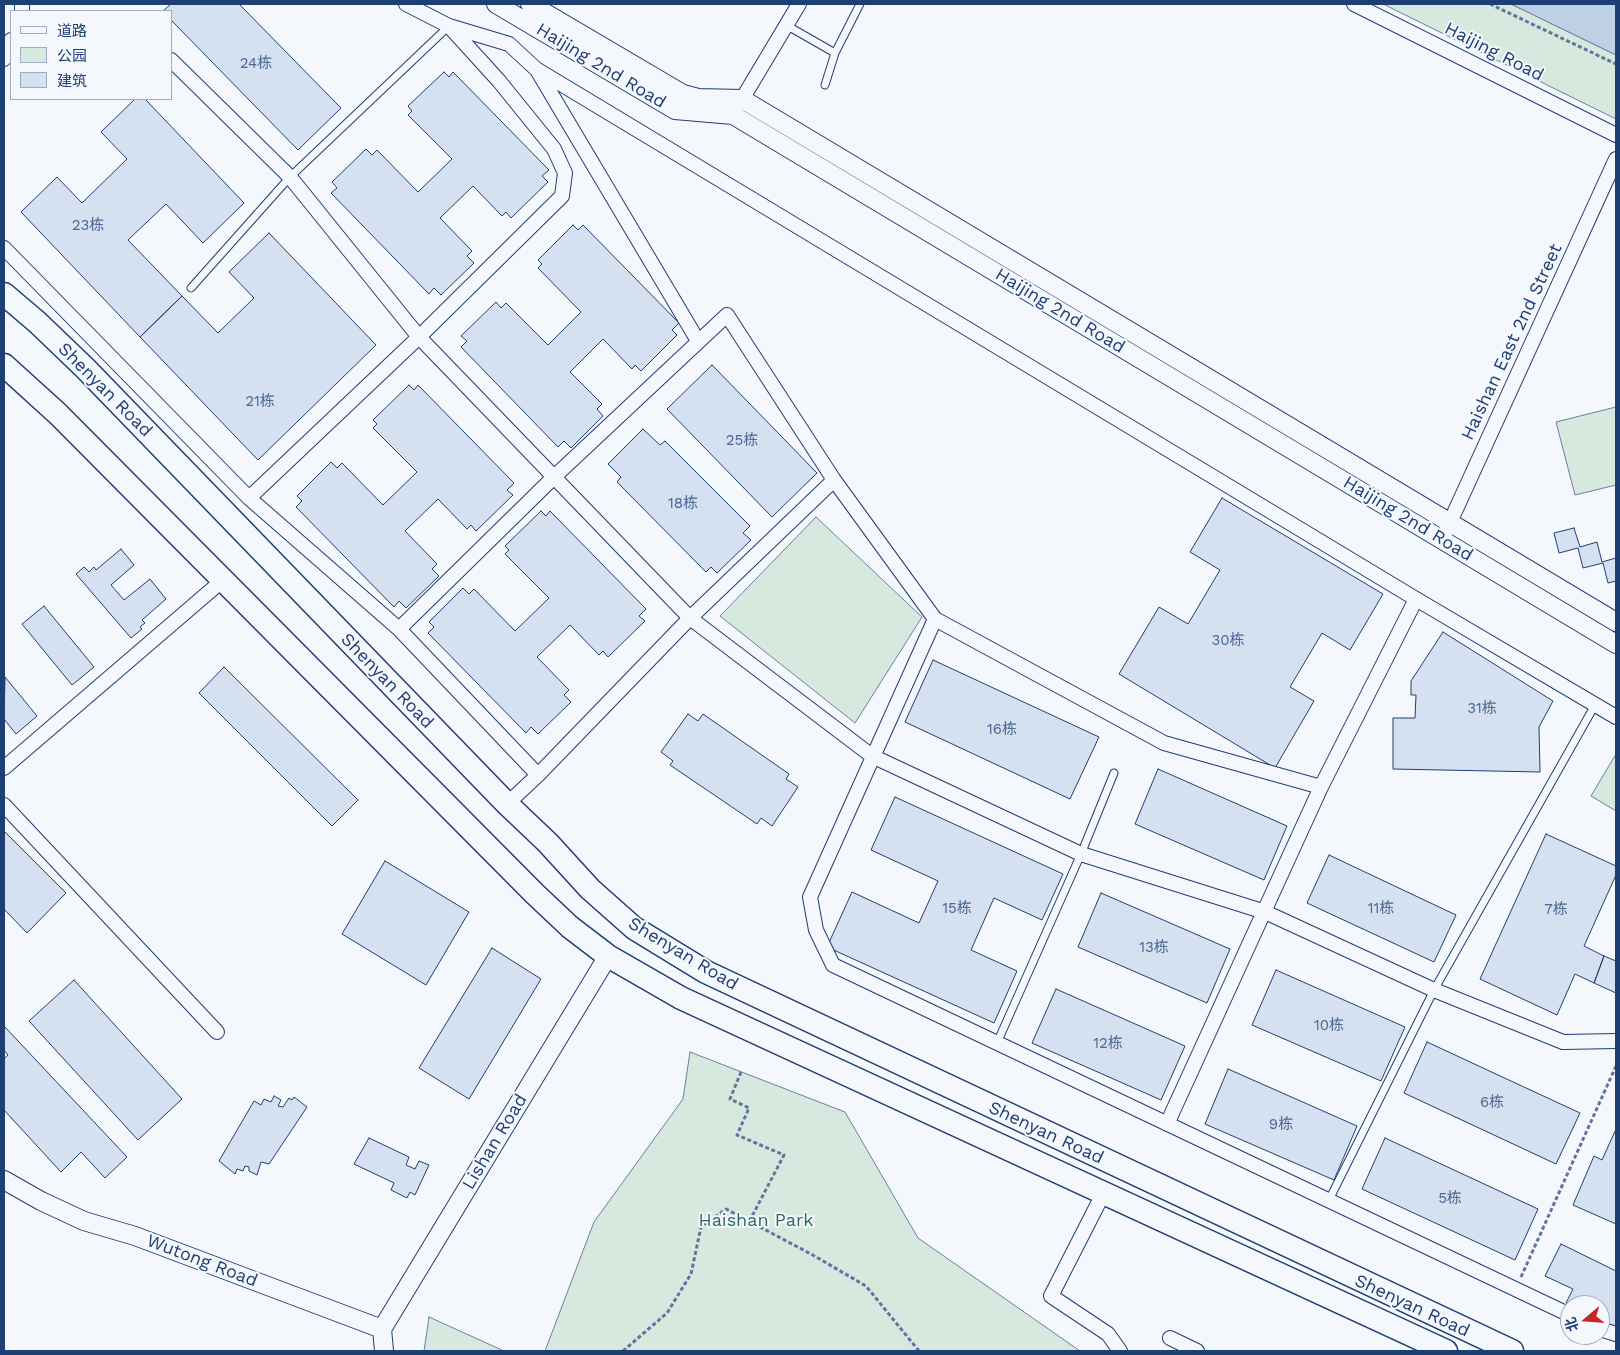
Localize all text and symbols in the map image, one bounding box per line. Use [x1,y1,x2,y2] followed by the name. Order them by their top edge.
[10,10,172,100] legend
[1441,18,1547,86] street label: Haijing Road
[532,19,670,113] street label: Haijing 2nd Road
[57,22,87,40] text: 道路
[57,47,87,65] text: 公园
[240,55,272,73] house number: 24栋
[57,72,87,90] text: 建筑
[72,217,104,235] house number: 23栋
[1457,240,1567,444] street label: Haishan East 2nd Street
[991,264,1129,358] street label: Haijing 2nd Road
[53,338,157,442] street label: Shenyan Road
[245,393,275,411] house number: 21栋
[726,432,758,450] house number: 25栋
[1339,472,1477,566] street label: Haijing 2nd Road
[668,495,698,513] house number: 18栋
[336,629,438,733] street label: Shenyan Road
[1211,632,1245,650] house number: 30栋
[1467,700,1497,718] house number: 31栋
[987,721,1017,739] house number: 16栋
[942,900,972,918] house number: 15栋
[1368,900,1394,918] house number: 11栋
[1544,901,1568,919] house number: 7栋
[624,913,742,995] street label: Shenyan Road
[1139,939,1169,957] house number: 13栋
[1314,1017,1344,1035] house number: 10栋
[1093,1035,1123,1053] house number: 12栋
[458,1090,532,1194] street label: Lishan Road
[1480,1094,1504,1112] house number: 6栋
[985,1097,1107,1169] street label: Shenyan Road
[1269,1116,1293,1134] house number: 9栋
[1438,1190,1462,1208] house number: 5栋
[699,1210,813,1232] park label: Haishan Park
[143,1230,261,1292] street label: Wutong Road
[1351,1270,1473,1342] street label: Shenyan Road
[1560,1295,1610,1345] north arrow
[1562,1315,1581,1333] text: 北

